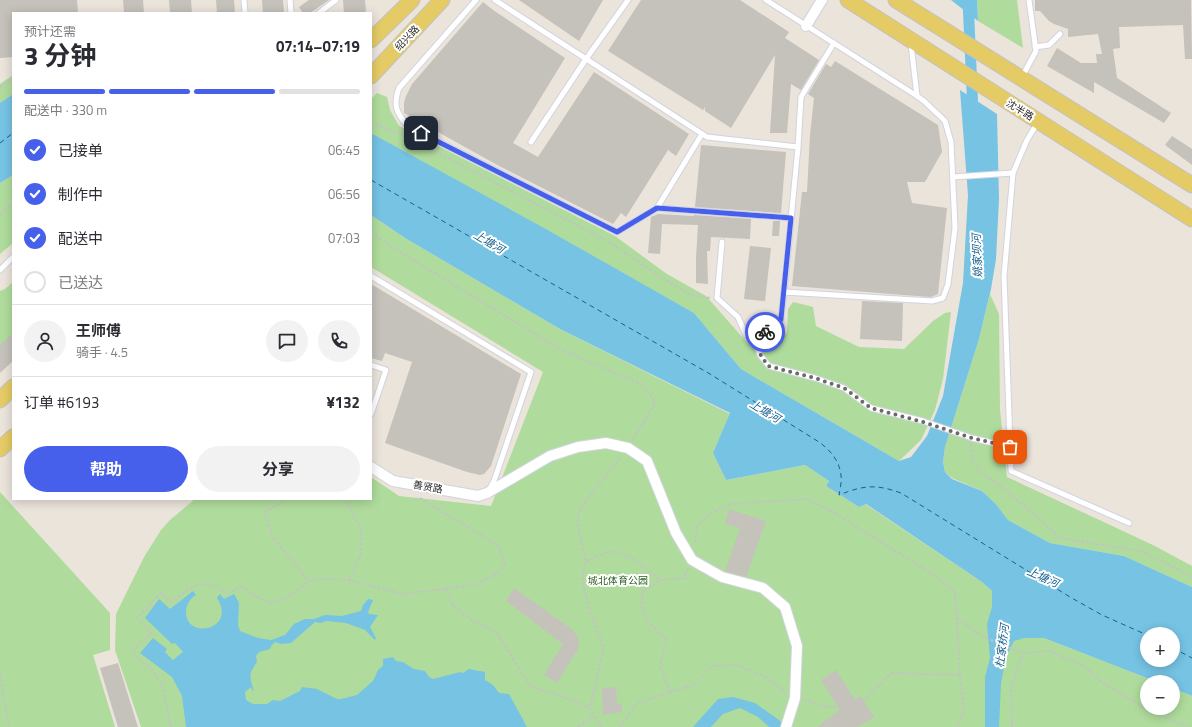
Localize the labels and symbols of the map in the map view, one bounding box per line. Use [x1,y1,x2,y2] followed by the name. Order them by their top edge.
[391,22,423,54] street label: 绍兴路
[1003,96,1037,124] street label: 沈半路
[404,116,438,150] pin
[471,227,509,258] water label: 上塘河
[968,232,986,278] water label: 姚家坝河
[745,312,785,352] courier
[747,396,785,427] water label: 上塘河
[993,430,1027,464] pin
[412,477,444,497] street label: 善贤路
[1025,563,1063,592] water label: 上塘河
[588,573,648,588] park label: 城北体育公园
[991,621,1013,669] water label: 杜家桥河

